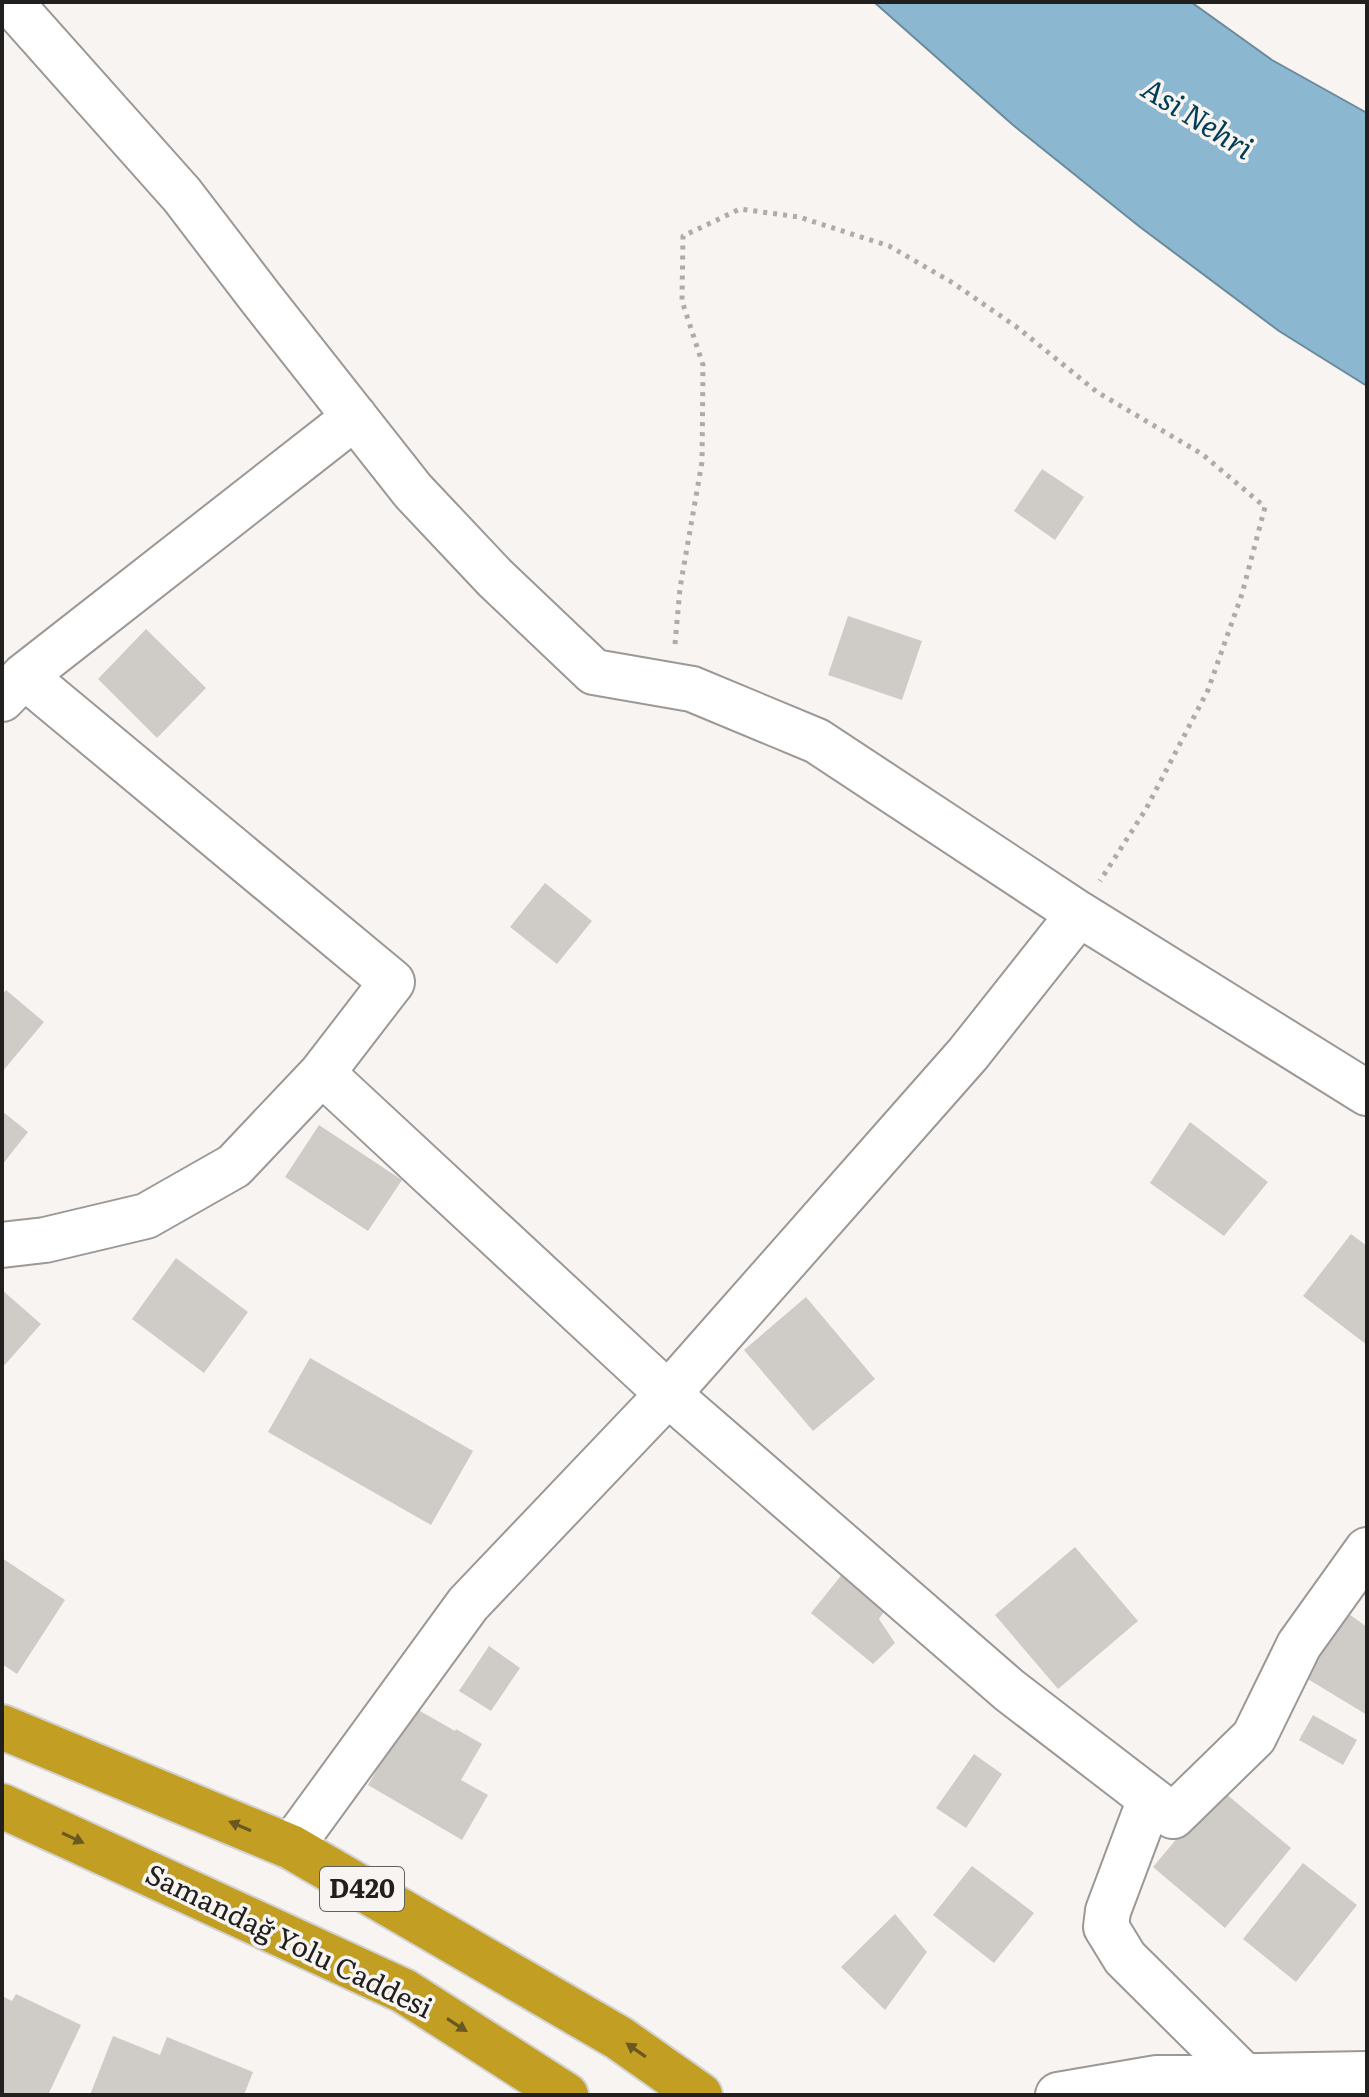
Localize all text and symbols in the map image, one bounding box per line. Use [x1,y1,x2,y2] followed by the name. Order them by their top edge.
[1134,65,1263,168] water label: Asi Nehri
[228,1819,252,1832] one-way arrow
[61,1832,85,1845] one-way arrow
[139,1851,441,2027] street label: Samandağ Yolu Caddesi
[320,1867,404,1911] road number: D420
[447,2018,468,2033] one-way arrow
[626,2043,647,2058] one-way arrow

